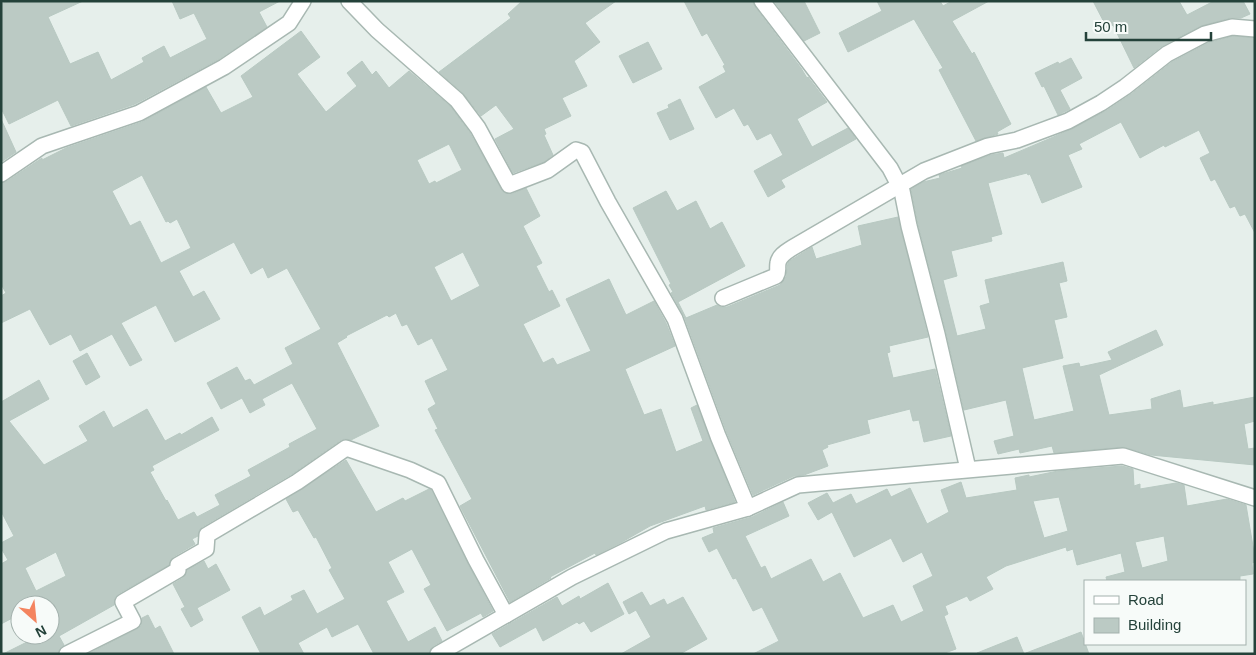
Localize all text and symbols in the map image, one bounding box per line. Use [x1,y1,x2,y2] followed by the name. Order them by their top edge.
[1086,10,1211,42] scale bar
[1094,18,1127,35] text: 50 m
[1084,580,1246,645] legend
[1128,591,1164,608] text: Road
[10,595,60,645] north arrow
[1128,616,1181,633] text: Building
[33,622,49,641] text: N

